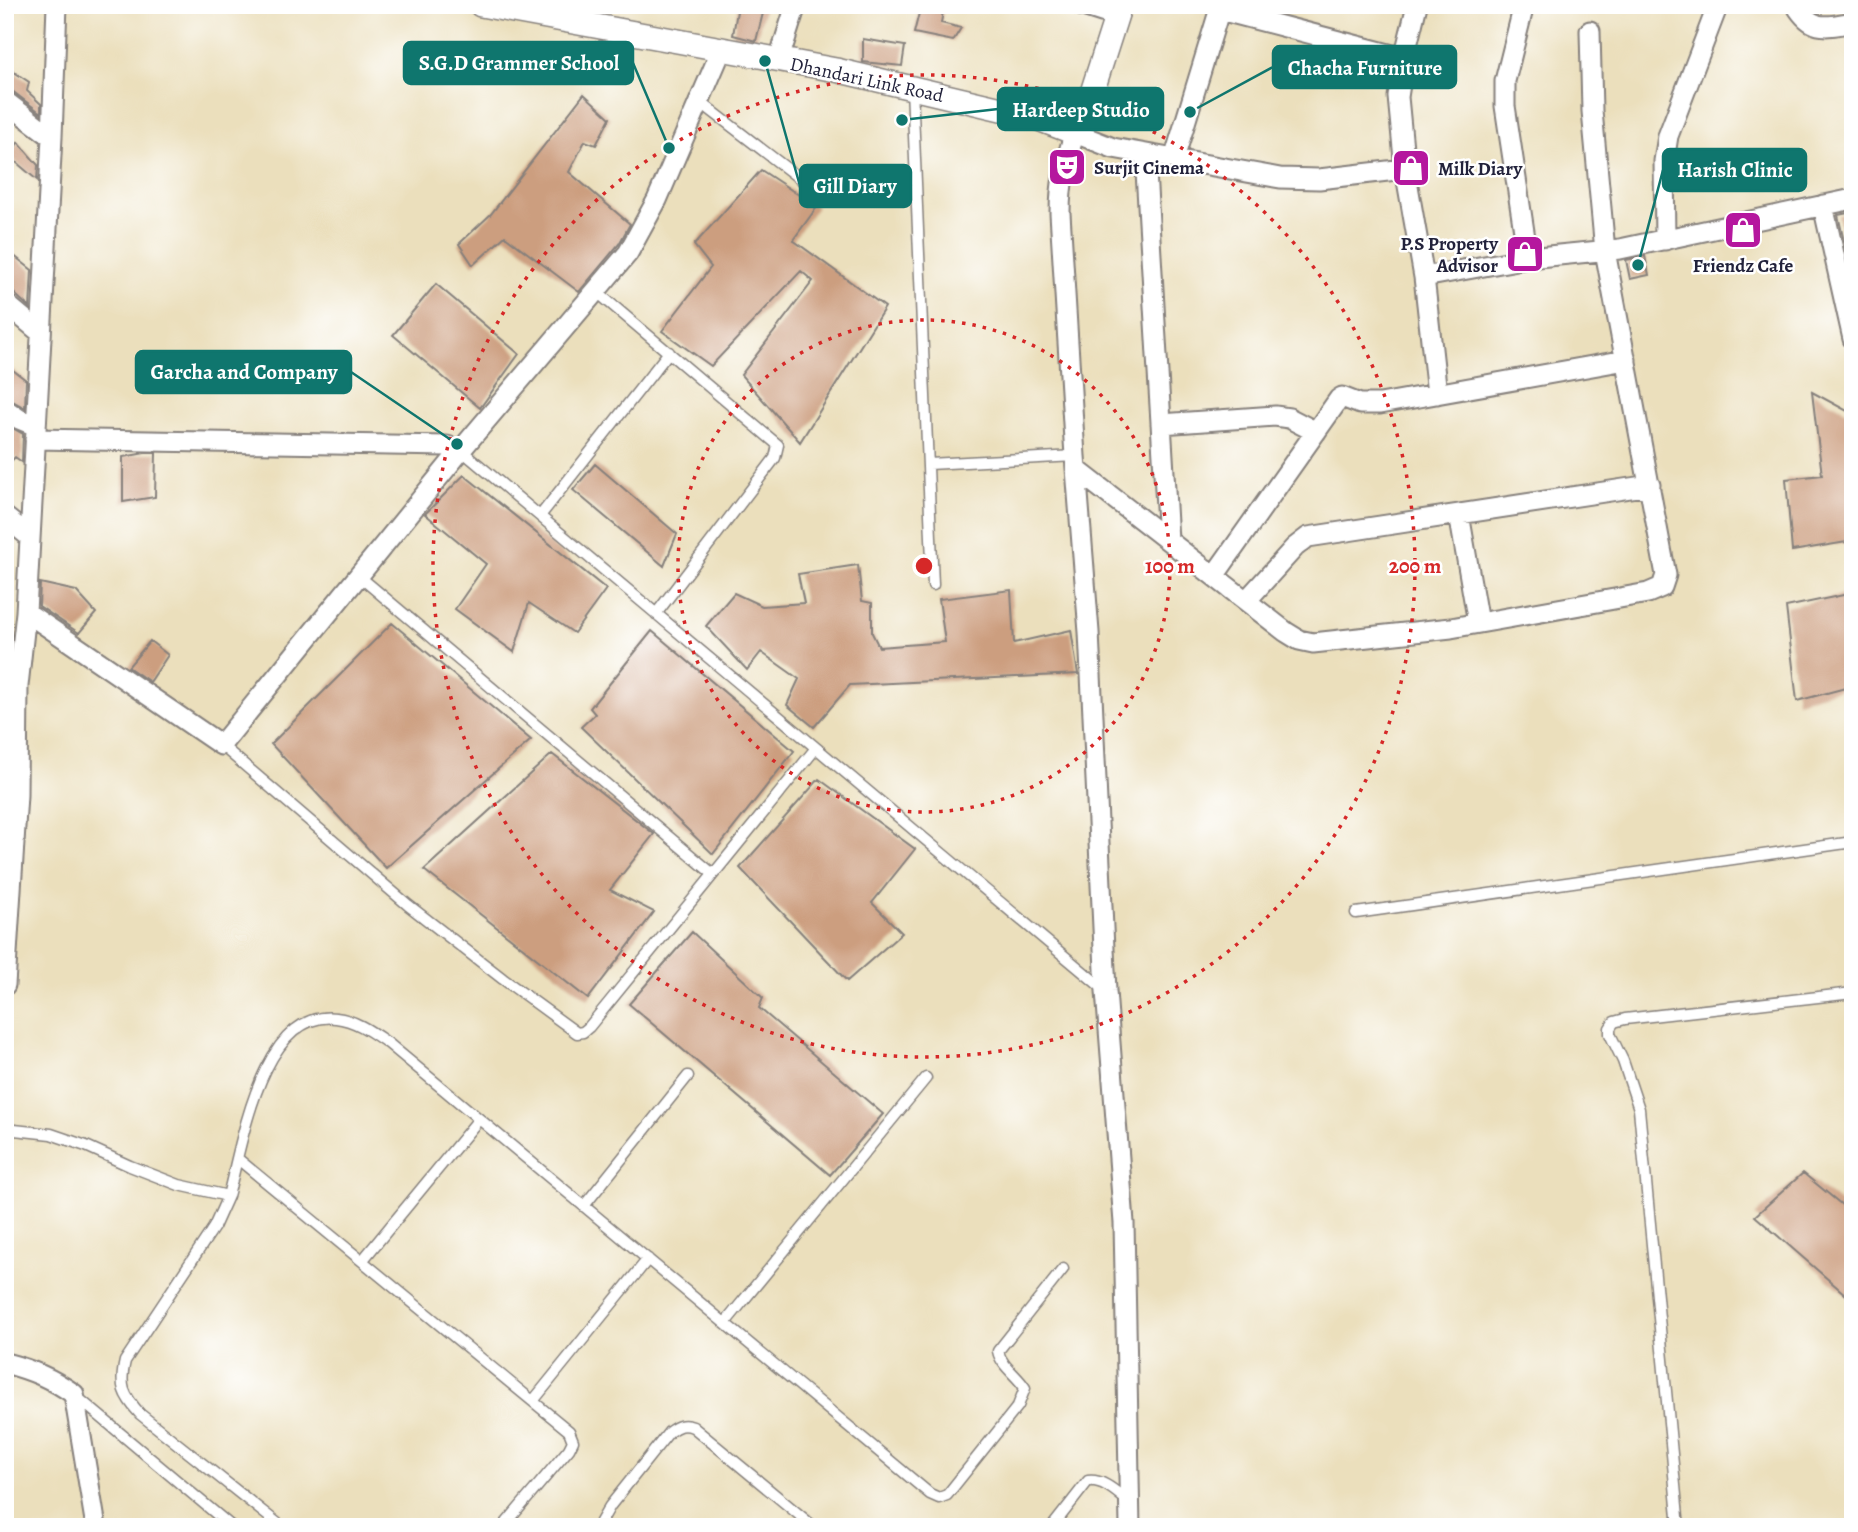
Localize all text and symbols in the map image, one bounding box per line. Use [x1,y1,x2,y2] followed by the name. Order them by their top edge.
[404,42,633,84] callout: S.G.D Grammer School
[1273,46,1456,88] callout: Chacha Furniture
[419,49,620,77] text: S.G.D Grammer School
[788,51,947,109] street label: Dhandari Link Road
[1288,54,1442,82] text: Chacha Furniture
[998,88,1163,130] callout: Hardeep Studio
[1012,96,1150,124] text: Hardeep Studio
[1046,146,1088,188] theatre icon: Surjit Cinema
[1390,147,1432,189] shop icon: Milk Diary
[1663,149,1806,191] callout: Harish Clinic
[1094,155,1205,181] place label: Surjit Cinema
[1438,156,1523,182] place label: Milk Diary
[1677,156,1793,184] text: Harish Clinic
[800,165,911,207] callout: Gill Diary
[813,172,898,200] text: Gill Diary
[1722,209,1764,251] shop icon: Friendz Cafe
[1400,231,1499,279] place label: P.S Property Advisor
[1504,233,1546,275] shop icon: P.S Property Advisor
[1693,253,1794,279] place label: Friendz Cafe
[136,351,351,393] callout: Garcha and Company
[151,358,339,386] text: Garcha and Company
[1145,552,1195,580] text: 100 m
[1389,552,1442,580] text: 200 m
[912,554,936,578] centre of rings

